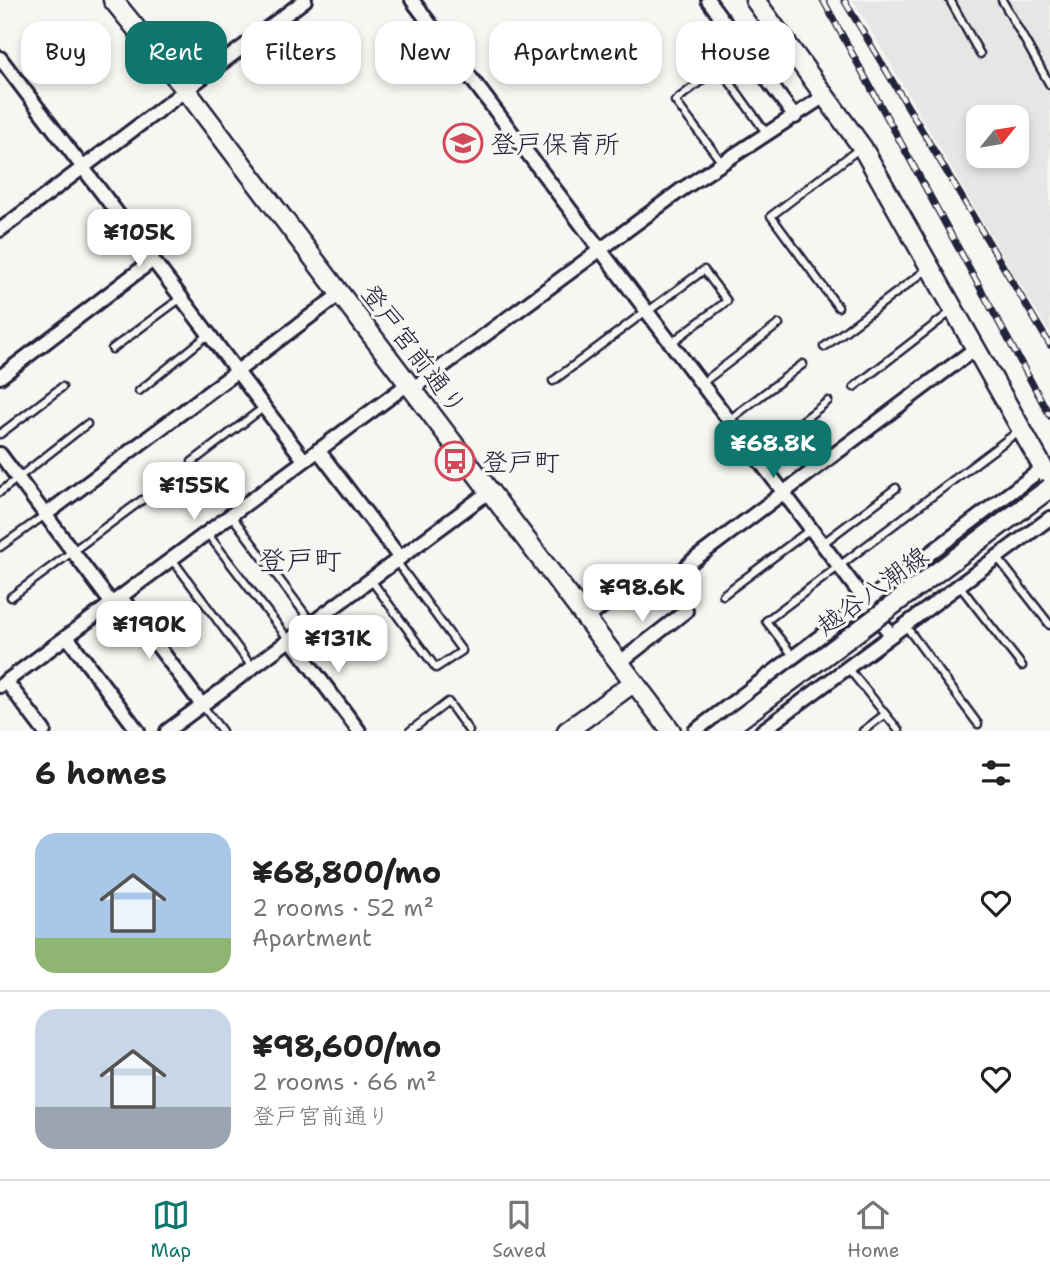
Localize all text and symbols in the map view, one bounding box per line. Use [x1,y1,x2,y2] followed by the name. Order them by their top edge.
[21,21,111,84] chip: Buy
[125,21,227,84] chip: Rent
[241,21,361,84] chip: Filters
[375,21,475,84] chip: New
[489,21,662,84] chip: Apartment
[676,21,795,84] chip: House
[966,105,1029,168] north arrow
[966,105,1029,168] map controls
[442,122,484,164] school or university icon: 登戸保育所
[490,126,620,161] place label: 登戸保育所
[90,210,188,269] pin: ¥105K
[103,217,175,247] text: ¥105K
[353,276,475,422] street label: 登戸宮前通り
[716,420,830,480] pin: ¥68.8K
[730,428,816,458] text: ¥68.8K
[434,440,476,482] bus stop icon: 登戸町
[482,444,560,479] place label: 登戸町
[145,462,243,522] pin: ¥155K
[159,470,229,500] text: ¥155K
[809,538,935,642] street label: 越谷八潮線
[258,541,342,579] district label: 登戸町
[585,564,699,624] pin: ¥98.6K
[599,572,685,602] text: ¥98.6K
[100,602,198,661] pin: ¥190K
[112,609,186,639] text: ¥190K
[289,616,387,675] pin: ¥131K
[305,623,371,653] text: ¥131K
[35,753,167,794] text: 6 homes
[977,754,1015,792] icon: filters
[252,852,441,893] text: ¥68,800/mo
[91,861,175,945] icon: home
[977,884,1015,922] icon: heart
[252,893,434,923] text: 2 rooms · 52 m²
[252,923,372,953] text: Apartment
[252,1026,441,1067] text: ¥98,600/mo
[91,1037,175,1121] icon: home
[977,1060,1015,1098] icon: heart
[252,1067,437,1097] text: 2 rooms · 66 m²
[252,1101,390,1131] text: 登戸宮前通り
[151,1196,191,1263] tab: Map
[492,1196,546,1263] tab: Saved
[847,1196,899,1263] tab: Home

